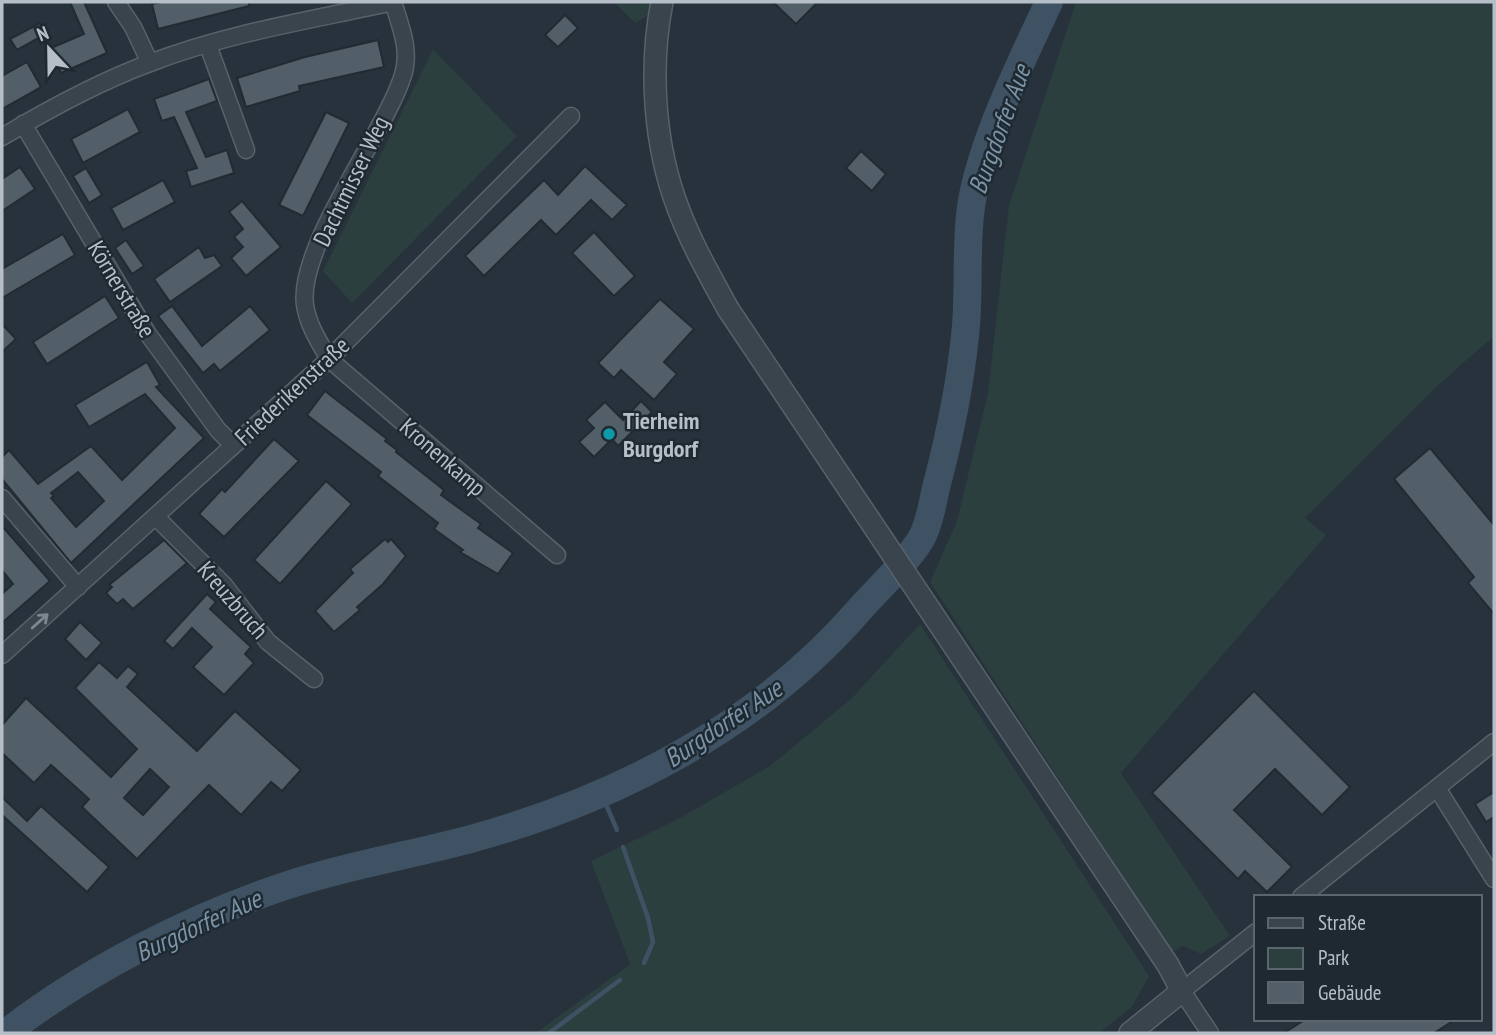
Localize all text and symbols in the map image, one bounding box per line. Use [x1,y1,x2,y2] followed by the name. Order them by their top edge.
[14,14,84,84] north arrow
[33,20,52,46] text: N
[960,58,1038,198] water label: Burgdorfer Aue
[306,111,396,251] street label: Dachtmisser Weg
[81,235,163,343] street label: Körnerstraße
[228,330,356,452] street label: Friederikenstraße
[623,405,700,464] place label: Tierheim Burgdorf
[393,411,493,503] street label: Kronenkamp
[601,426,617,442] marker: Tierheim Burgdorf
[191,555,275,645] street label: Kreuzbruch
[30,613,48,629] one-way arrow
[658,670,790,774] water label: Burgdorfer Aue
[130,881,268,968] water label: Burgdorfer Aue
[1254,895,1482,1021] legend
[1318,909,1366,936] text: Straße
[1318,944,1349,971] text: Park
[1318,979,1381,1006] text: Gebäude

